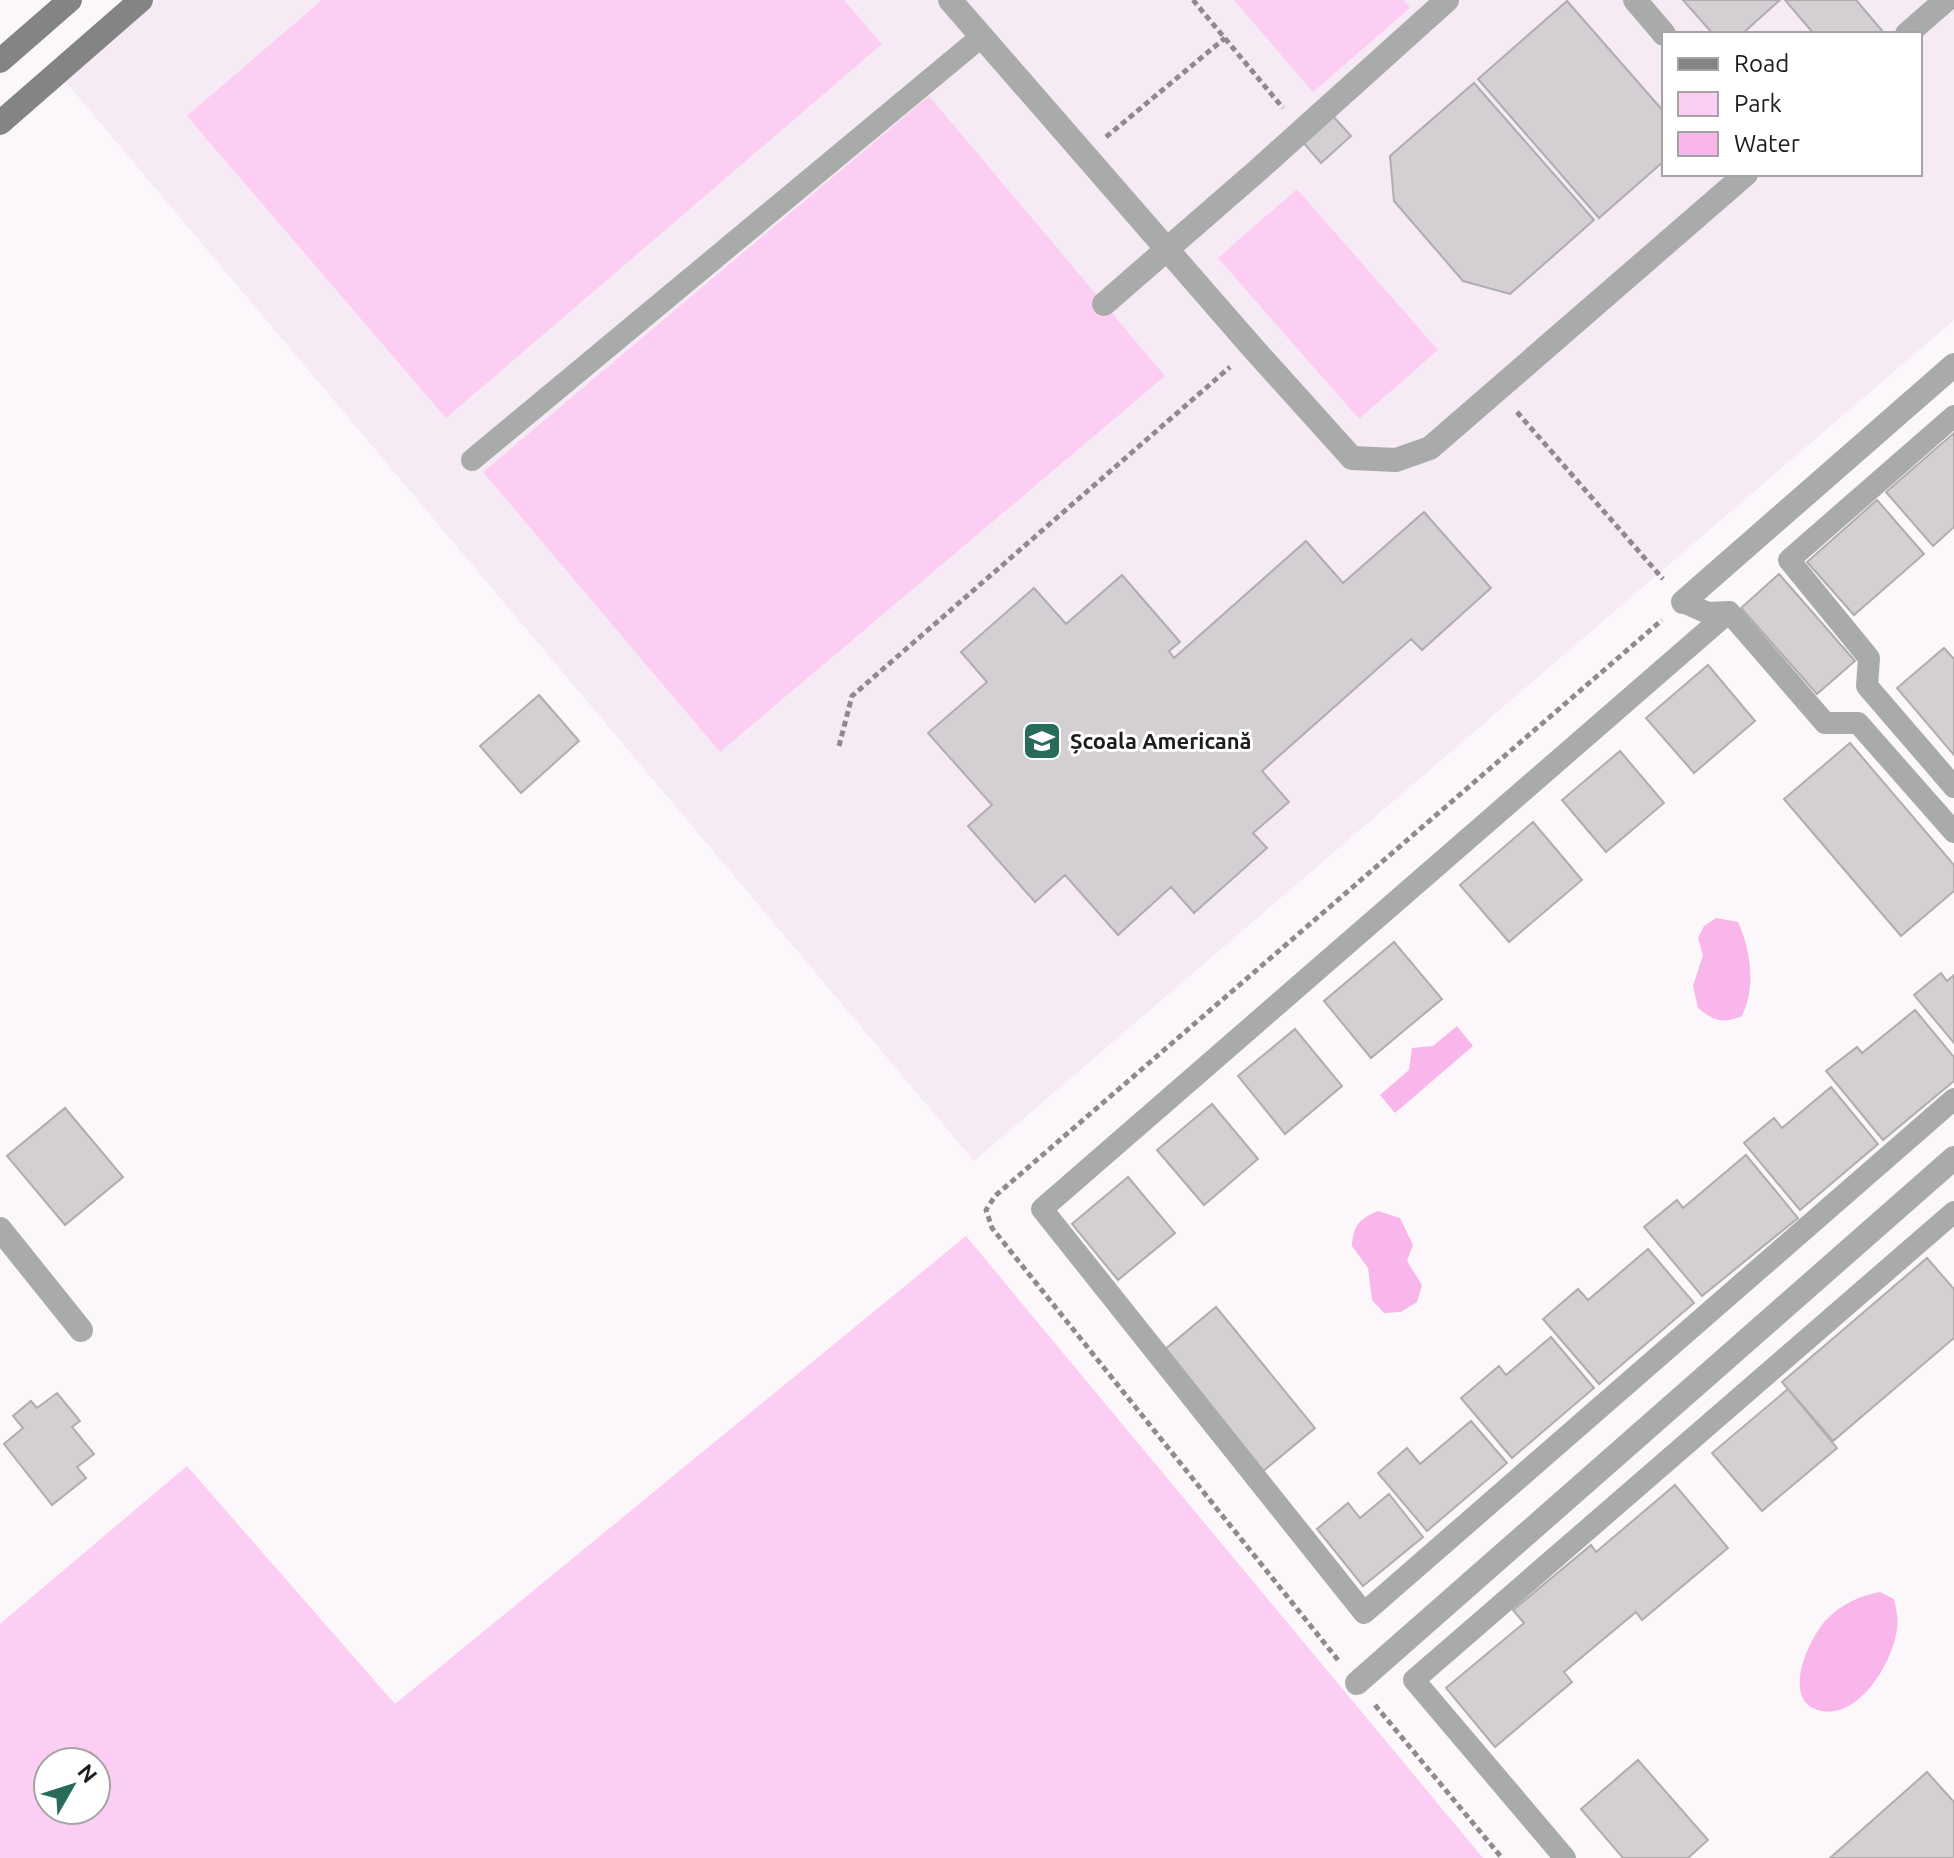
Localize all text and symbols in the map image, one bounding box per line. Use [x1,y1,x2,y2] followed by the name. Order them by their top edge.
[1662,32,1922,176] legend
[1734,50,1789,77] text: Road
[1734,90,1782,117] text: Park
[1734,130,1800,157] text: Water
[1021,720,1063,762] school or university icon: Școala Americană
[1070,728,1252,754] place label: Școala Americană
[32,1746,112,1826] north arrow
[73,1759,103,1787] text: N

